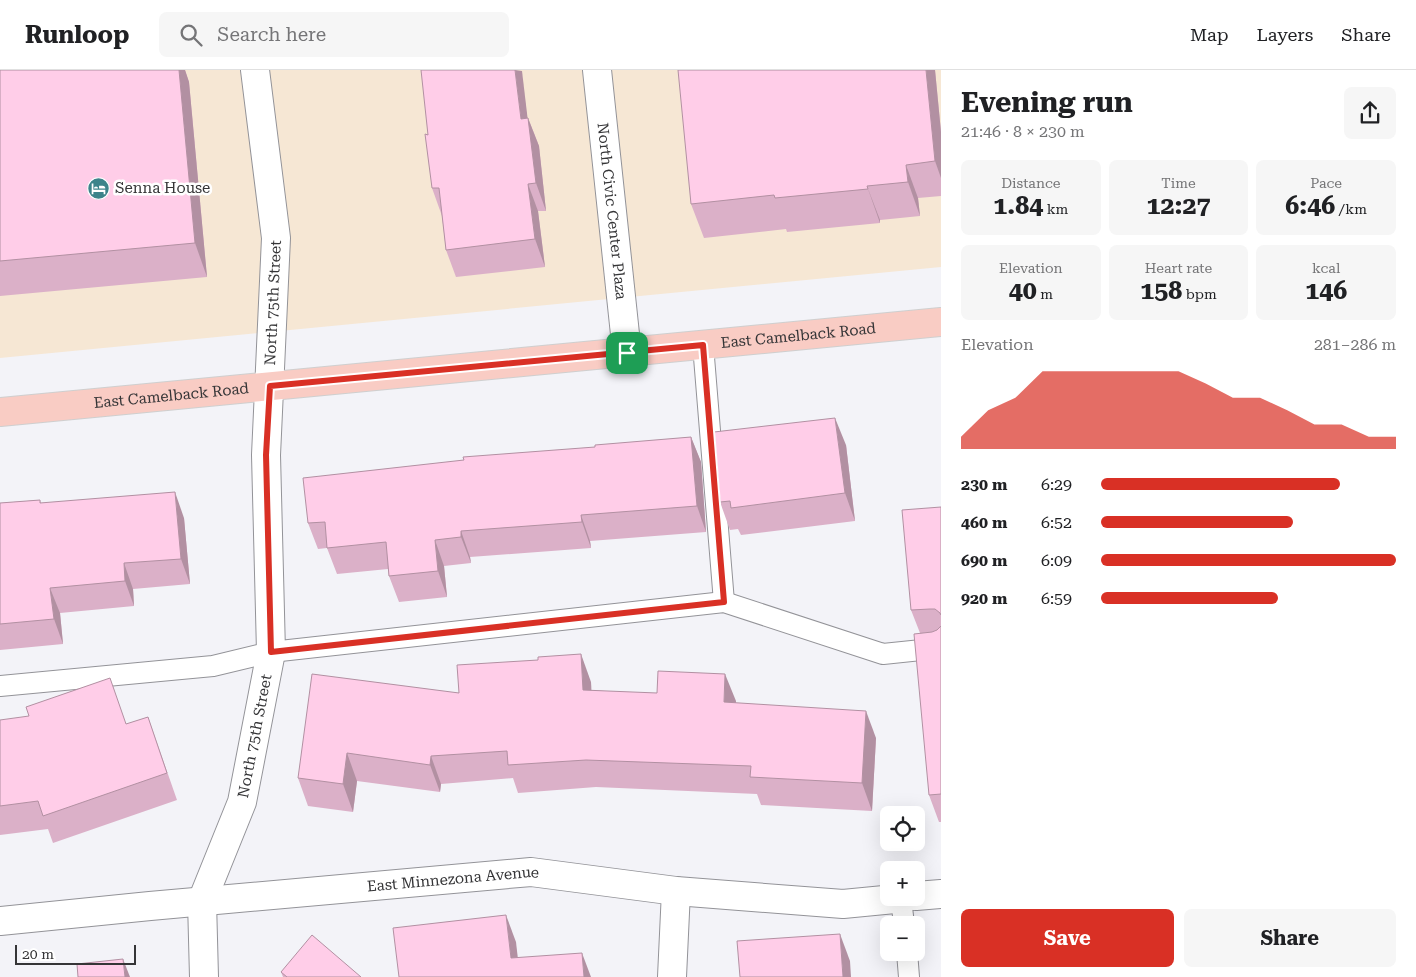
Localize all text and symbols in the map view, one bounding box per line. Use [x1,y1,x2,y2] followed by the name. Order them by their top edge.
[159,12,509,57] search box
[25,21,129,49] text: Runloop
[177,21,205,49] icon: search
[217,23,326,46] text: Search here
[1190,24,1229,45] text: Map
[1257,24,1313,45] text: Layers
[1341,24,1391,45] text: Share
[961,86,1133,119] text: Evening run
[1344,87,1396,139] button: share
[594,122,630,301] street label: North Civic Center Plaza
[961,122,1085,141] text: 21:46 · 8 × 230 m
[1001,175,1060,191] text: Distance
[1161,175,1196,191] text: Time
[1310,175,1342,191] text: Pace
[87,176,111,200] hotel icon: Senna House
[115,179,210,197] place label: Senna House
[993,191,1043,220] text: 1.84
[1147,191,1210,220] text: 12:27
[1285,191,1335,220] text: 6:46
[1043,201,1068,217] text: km
[1335,201,1367,217] text: /km
[261,239,285,366] street label: North 75th Street
[999,260,1063,276] text: Elevation
[1145,260,1212,276] text: Heart rate
[1312,260,1340,276] text: kcal
[1009,276,1037,305] text: 40
[1140,276,1182,305] text: 158
[1305,276,1347,305] text: 146
[1037,286,1053,302] text: m
[1182,286,1217,302] text: bpm
[720,319,877,352] street label: East Camelback Road
[606,332,648,374] pin
[961,335,1034,354] text: Elevation
[1314,335,1396,354] text: 281–286 m
[613,339,641,367] icon: arrive
[93,379,250,412] street label: East Camelback Road
[961,475,1007,494] text: 230 m
[1041,475,1072,494] text: 6:29
[961,513,1007,532] text: 460 m
[1041,513,1072,532] text: 6:52
[961,551,1007,570] text: 690 m
[1041,551,1072,570] text: 6:09
[961,589,1007,608] text: 920 m
[1041,589,1072,608] text: 6:59
[234,672,276,799] street label: North 75th Street
[880,806,925,961] map controls
[880,806,925,851] button: locate
[880,861,925,906] button: +
[366,863,540,896] street label: East Minnezona Avenue
[961,909,1174,967] button: Save
[1184,909,1396,967] button: Share
[880,916,925,961] button: −
[15,942,136,965] scale bar
[22,946,54,962] text: 20 m

